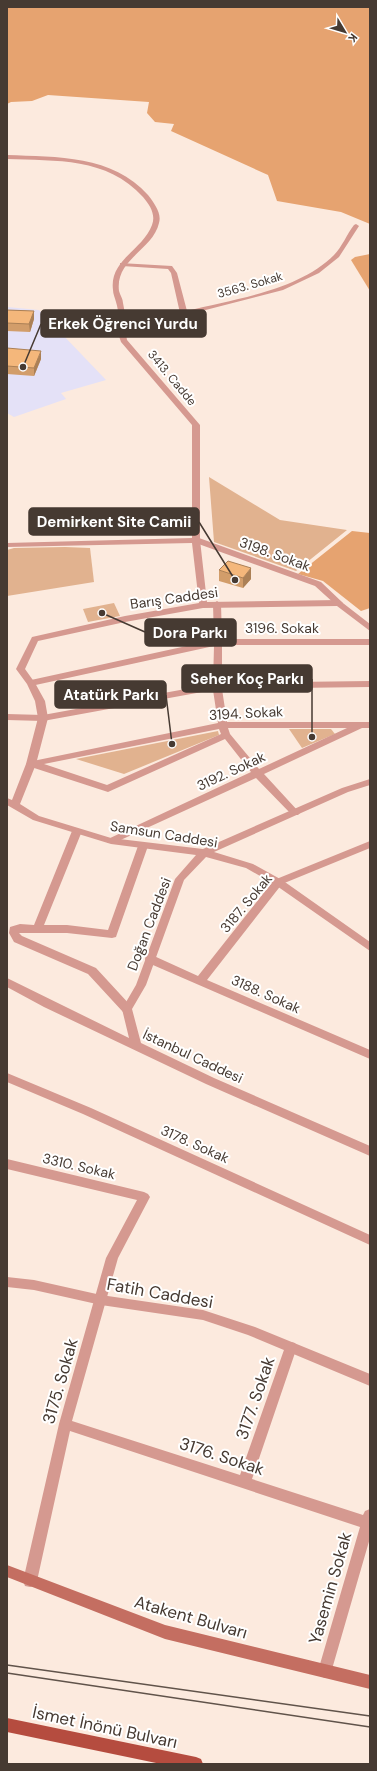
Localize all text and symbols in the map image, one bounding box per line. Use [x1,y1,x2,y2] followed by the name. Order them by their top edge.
[325,12,365,52] north arrow
[345,31,361,45] text: K
[215,268,285,302] street label: 3563. Sokak
[41,310,206,337] callout: Erkek Öğrenci Yurdu
[48,314,198,334] text: Erkek Öğrenci Yurdu
[144,347,200,409] street label: 3413. Cadde
[29,508,199,535] callout: Demirkent Site Camii
[37,512,191,532] text: Demirkent Site Camii
[237,533,313,575] street label: 3198. Sokak
[129,583,219,613] street label: Barış Caddesi
[145,619,236,646] callout: Dora Parkı
[245,619,319,637] street label: 3196. Sokak
[153,623,227,643] text: Dora Parkı
[182,665,312,692] callout: Seher Koç Parkı
[190,669,304,689] text: Seher Koç Parkı
[55,681,166,708] callout: Atatürk Parkı
[63,685,159,705] text: Atatürk Parkı
[208,702,284,724] street label: 3194. Sokak
[194,747,268,795] street label: 3192. Sokak
[109,817,219,851] street label: Samsun Caddesi
[216,870,276,936] street label: 3187. Sokak
[123,875,175,973] street label: Doğan Caddesi
[229,971,303,1017] street label: 3188. Sokak
[140,1025,246,1087] street label: İstanbul Caddesi
[158,1121,232,1167] street label: 3178. Sokak
[41,1149,117,1183] street label: 3310. Sokak
[105,1273,215,1313] street label: Fatih Caddesi
[37,1335,83,1426] street label: 3175. Sokak
[231,1353,280,1442] street label: 3177. Sokak
[177,1432,268,1480] street label: 3176. Sokak
[303,1529,357,1647] street label: Yasemin Sokak
[132,1590,250,1644] street label: Atakent Bulvarı
[30,1701,180,1753] street label: İsmet İnönü Bulvarı

